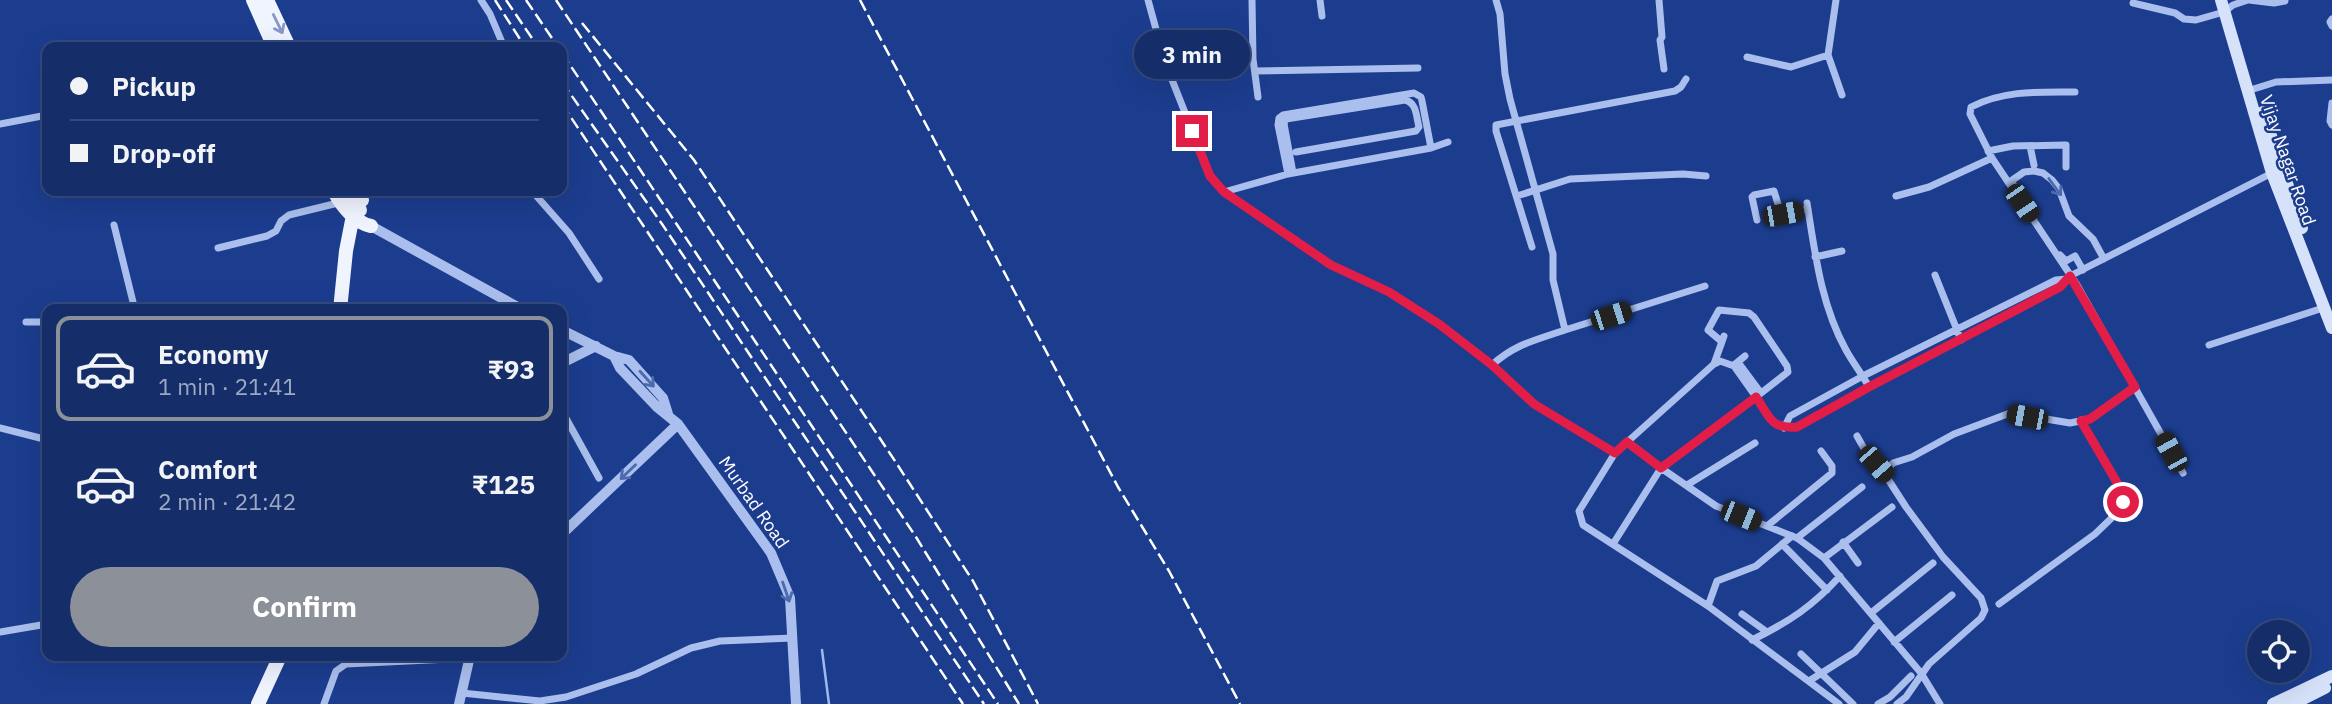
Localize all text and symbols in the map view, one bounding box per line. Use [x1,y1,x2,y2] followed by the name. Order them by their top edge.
[272,13,286,34] one-way arrow
[1134,30,1250,78] callout: 3 min
[1162,39,1222,69] text: 3 min
[112,69,196,103] text: Pickup
[2255,92,2321,228] street label: Vijay Nagar Road
[1176,115,1208,147] route end
[112,136,215,170] text: Drop-off
[2048,177,2062,196] one-way arrow
[2002,180,2043,226] car
[1761,200,1806,228] car
[1588,300,1635,332] car
[74,337,137,400] icon: car
[158,337,269,371] text: Economy
[487,352,535,386] text: ₹93
[639,370,655,388] one-way arrow
[158,371,296,401] text: 1 min · 21:41
[2005,403,2050,431] car
[2152,429,2191,475] car
[1855,441,1898,487] car
[714,451,794,553] street label: Murbad Road
[74,452,137,515] icon: car
[158,452,257,486] text: Comfort
[620,463,637,480] one-way arrow
[472,467,535,501] text: ₹125
[158,486,296,516] text: 2 min · 21:42
[2107,486,2139,518] route start
[1718,498,1765,534] car
[70,567,539,647] button: Confirm
[781,581,793,603] one-way arrow
[2247,620,2310,683] map controls
[2247,620,2310,683] button: locate

